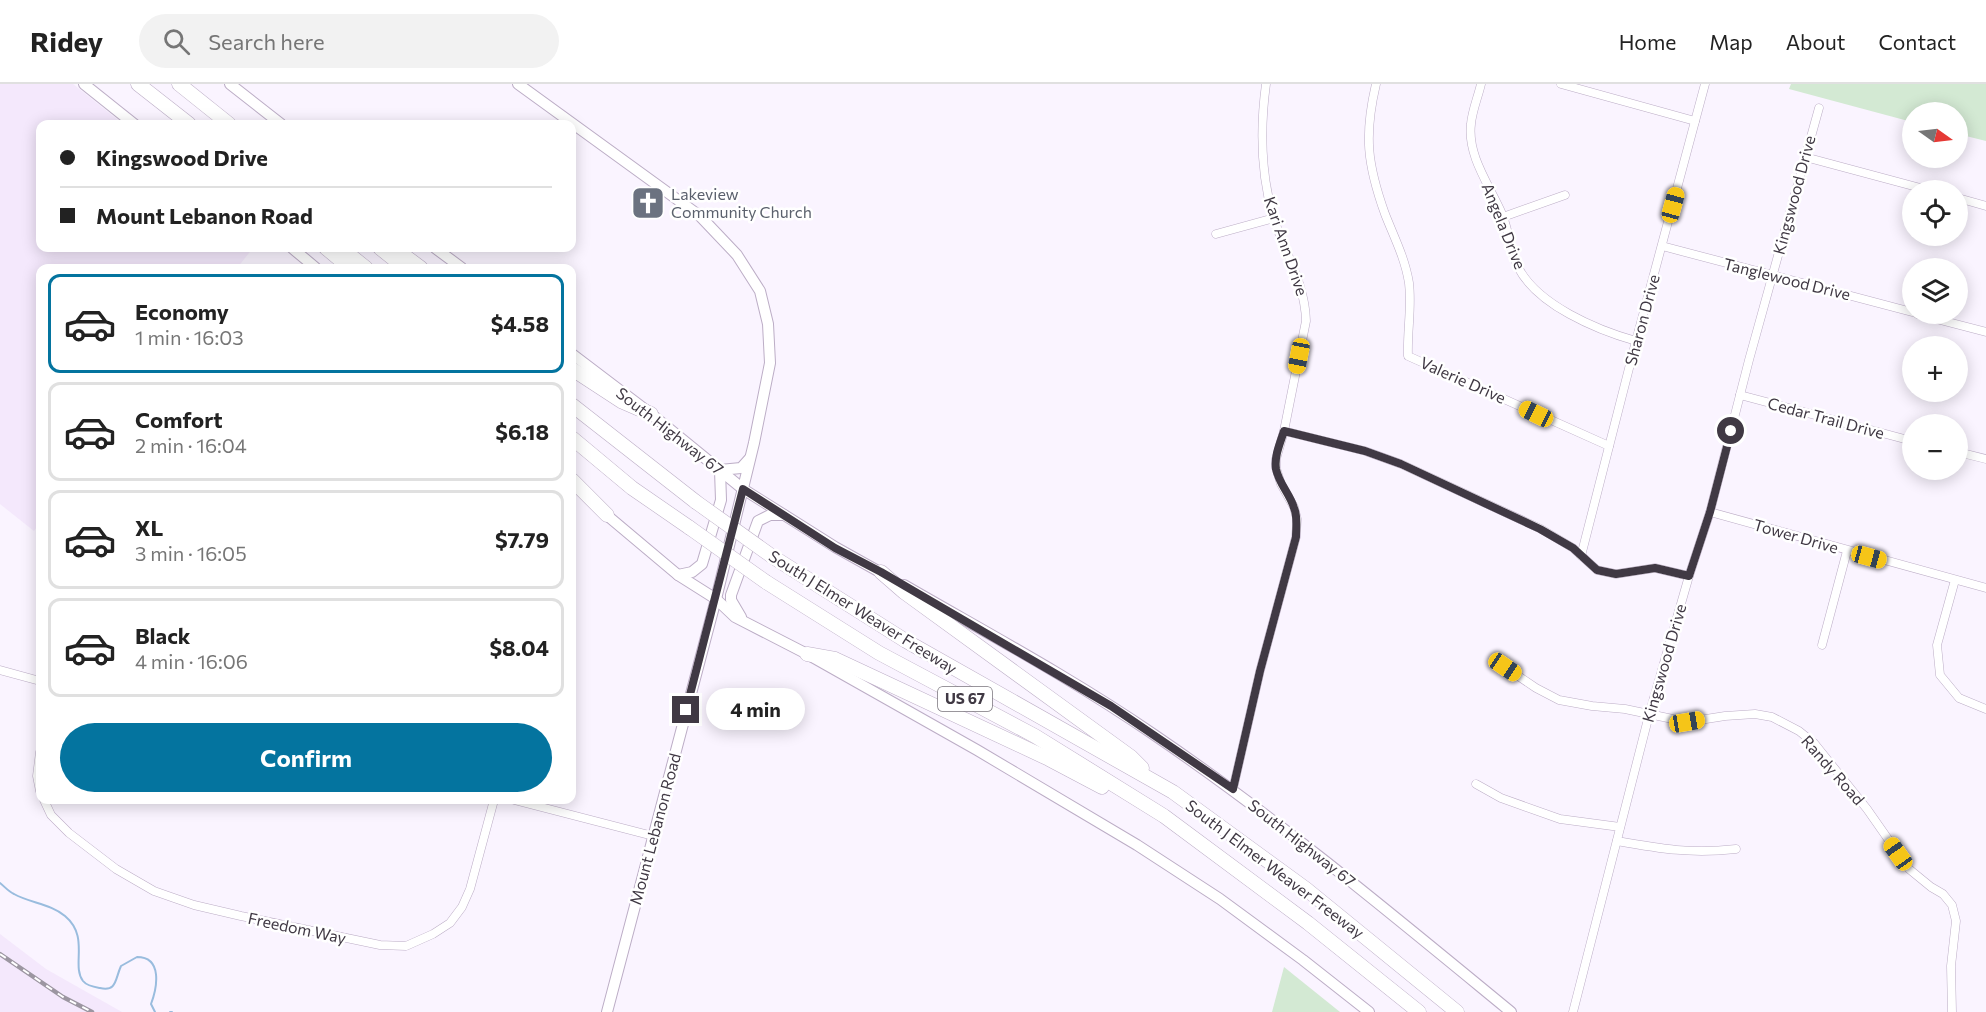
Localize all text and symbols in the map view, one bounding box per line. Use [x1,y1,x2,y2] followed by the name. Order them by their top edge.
[139,14,559,68] search box
[30,24,103,58] text: Ridey
[160,25,193,58] icon: search
[208,28,325,55] text: Search here
[1619,29,1676,54] text: Home
[1709,29,1753,54] text: Map
[1786,29,1845,54] text: About
[1878,29,1956,54] text: Contact
[1902,102,1968,168] north arrow
[1902,102,1968,480] map controls
[1768,133,1819,256] street label: Kingswood Drive
[96,144,268,171] text: Kingswood Drive
[1479,180,1530,272] street label: Angela Drive
[1902,180,1968,246] button: locate
[671,184,812,221] place label: Lakeview Community Church
[630,185,666,221] church icon: Lakeview Community Church
[1660,185,1686,225] car
[1261,194,1312,298] street label: Kari Ann Drive
[96,202,313,229] text: Mount Lebanon Road
[1722,254,1852,303] street label: Tanglewood Drive
[1902,258,1968,324] button: layers
[1620,272,1663,367] street label: Sharon Drive
[63,297,117,351] icon: car
[135,298,229,325] text: Economy
[491,310,549,337] text: $4.58
[135,325,244,349] text: 1 min · 16:03
[1902,336,1968,402] button: +
[1287,337,1311,375] car
[1417,352,1509,407] street label: Valerie Drive
[613,383,728,478] street label: South Highway 67
[1766,393,1886,442] street label: Cedar Trail Drive
[1516,398,1556,430] car
[63,405,117,459] icon: car
[135,406,223,433] text: Comfort
[1902,414,1968,480] button: −
[1717,417,1744,444] route start
[495,418,549,445] text: $6.18
[135,433,247,457] text: 2 min · 16:04
[63,513,117,567] icon: car
[135,514,163,541] text: XL
[1752,514,1841,557] street label: Tower Drive
[495,526,549,553] text: $7.79
[135,541,247,565] text: 3 min · 16:05
[1849,544,1889,570] car
[766,546,961,677] street label: South J Elmer Weaver Freeway
[1638,601,1690,724] street label: Kingswood Drive
[63,621,117,675] icon: car
[135,622,190,649] text: Black
[489,634,549,661] text: $8.04
[135,649,248,673] text: 4 min · 16:06
[1485,649,1525,685] car
[938,687,992,711] road number: US 67
[707,689,806,731] callout: 4 min
[672,696,699,723] route end
[730,697,781,721] text: 4 min
[1668,710,1706,734] car
[60,723,552,792] button: Confirm
[1798,731,1869,808] street label: Randy Road
[625,751,684,907] street label: Mount Lebanon Road
[1182,795,1368,942] street label: South J Elmer Weaver Freeway
[1245,795,1360,890] street label: South Highway 67
[1880,834,1916,874] car
[246,908,348,947] street label: Freedom Way

